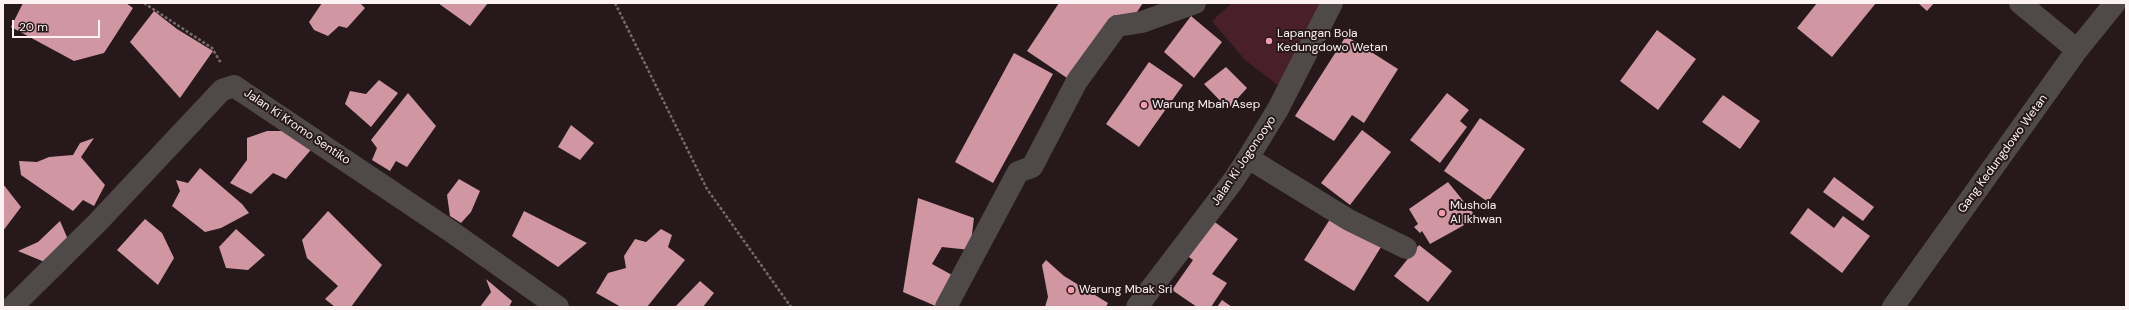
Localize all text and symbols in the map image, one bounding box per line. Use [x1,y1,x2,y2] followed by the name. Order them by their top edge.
[14,12,102,38] scale bar
[19,19,48,35] text: 20 m
[1277,27,1388,55] place label: Lapangan Bola Kedungdowo Wetan
[1264,36,1274,46] marker: Lapangan Bola Kedungdowo Wetan
[241,86,353,168] street label: Jalan Ki Kromo Sentiko
[1955,92,2051,216] street label: Gang Kedungdowo Wetan
[1152,98,1260,112] place label: Warung Mbah Asep
[1139,100,1149,110] marker: Warung Mbah Asep
[1209,113,1279,209] street label: Jalan Ki Jogonooyo
[1450,199,1502,227] place label: Mushola Al Ikhwan
[1437,208,1447,218] marker: Mushola Al Ikhwan
[1079,283,1172,297] place label: Warung Mbak Sri
[1066,285,1076,295] marker: Warung Mbak Sri

